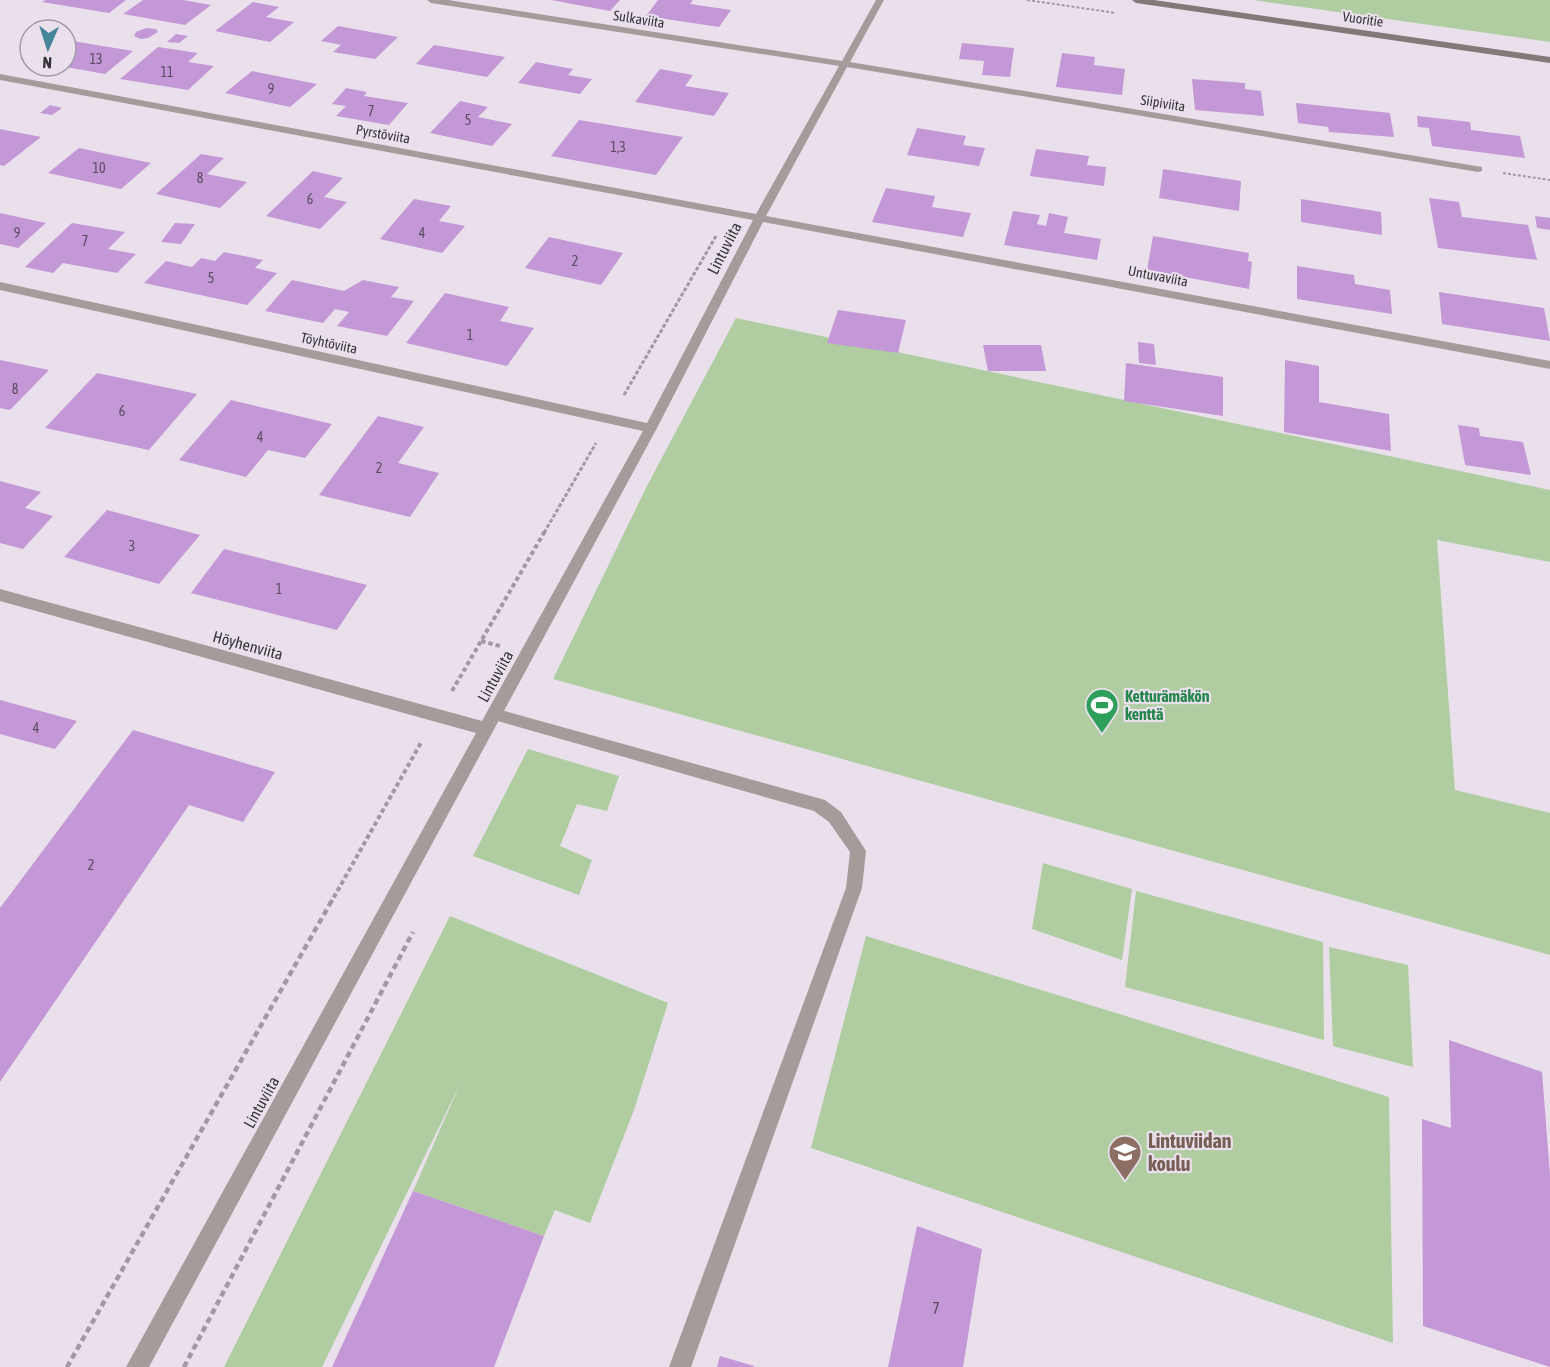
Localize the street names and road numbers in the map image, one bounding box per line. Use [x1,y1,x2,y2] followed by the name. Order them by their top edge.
[612,7,666,31] street label: Sulkaviita
[1342,8,1384,30] street label: Vuoritie
[1140,92,1186,114] street label: Siipiviita
[355,121,411,147] street label: Pyrstöviita
[703,219,745,277] street label: Lintuviita
[1127,262,1189,290] street label: Untuvaviita
[299,329,359,357] street label: Töyhtöviita
[211,627,285,664] street label: Höyhenviita
[474,647,516,705] street label: Lintuviita
[240,1073,282,1131] street label: Lintuviita

